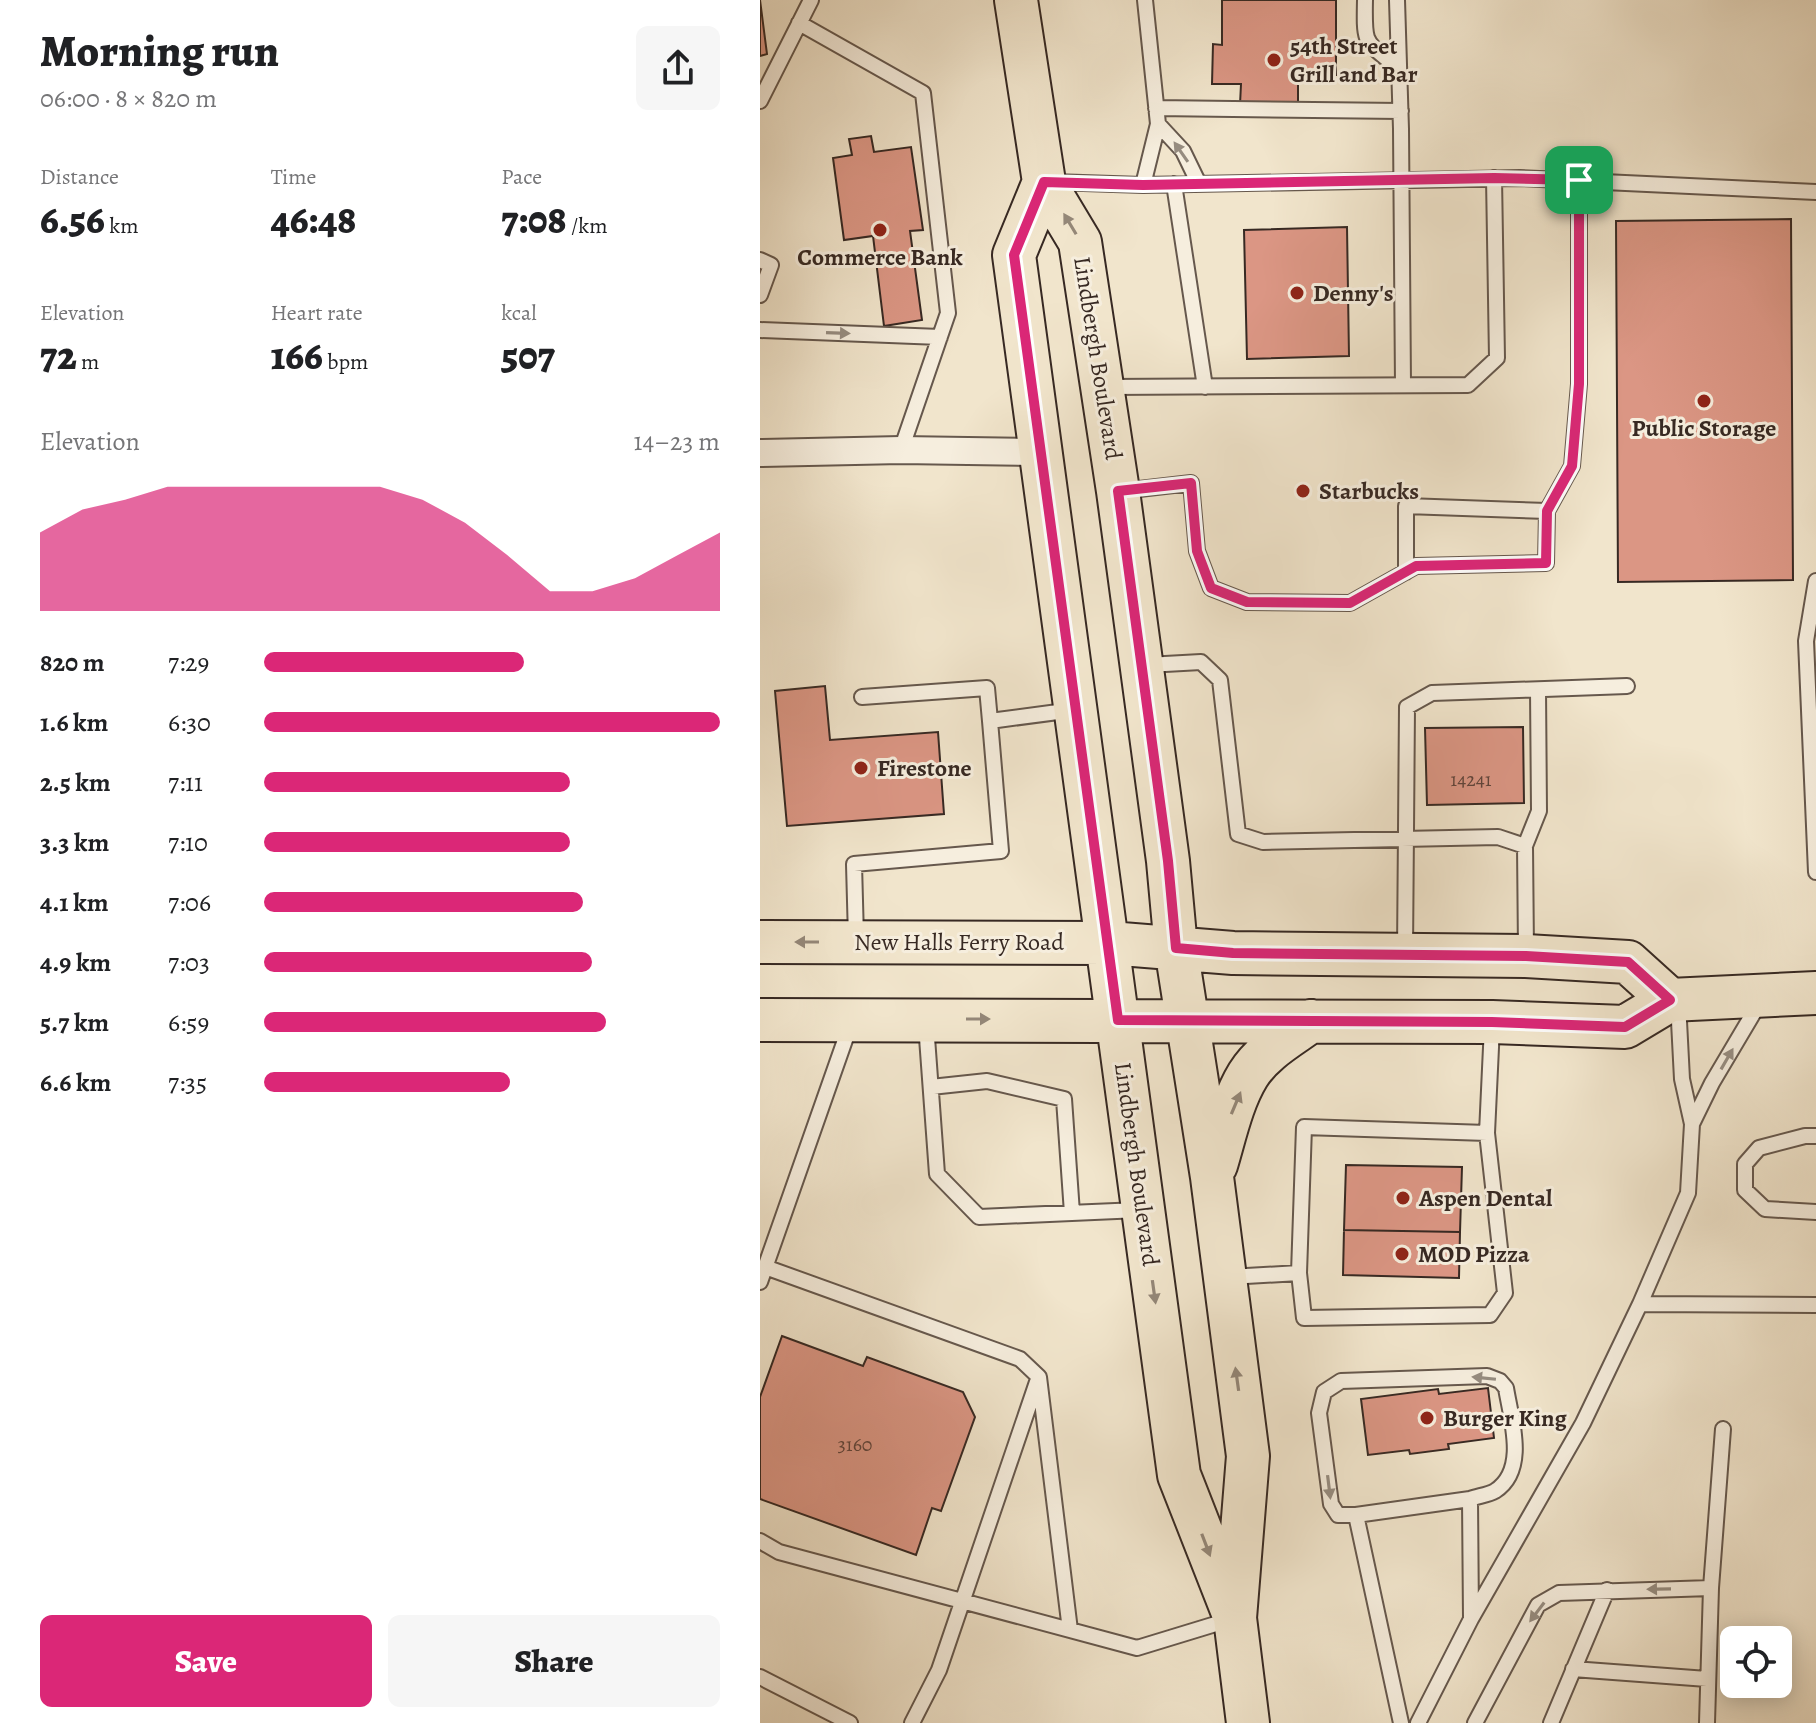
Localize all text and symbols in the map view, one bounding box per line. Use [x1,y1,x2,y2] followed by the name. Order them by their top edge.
[40,21,279,81] text: Morning run
[636,26,720,110] button: share
[1290,30,1418,90] place label: 54th Street Grill and Bar
[1265,51,1283,69] marker: 54th Street Grill and Bar
[40,81,217,116] text: 06:00 · 8 × 820 m
[1174,141,1189,162] one-way arrow
[1545,146,1613,214] pin
[1557,158,1601,202] icon: arrive
[40,162,119,192] text: Distance
[271,162,316,192] text: Time
[501,162,542,192] text: Pace
[40,192,105,247] text: 6.56
[271,192,356,247] text: 46:48
[501,192,567,247] text: 7:08
[105,211,139,241] text: km
[567,211,607,241] text: /km
[1063,213,1077,235] one-way arrow
[871,221,889,239] marker: Commerce Bank
[797,241,963,273] place label: Commerce Bank
[1066,254,1130,462] street label: Lindbergh Boulevard
[1313,277,1394,309] place label: Denny's
[1288,284,1306,302] marker: Denny's
[40,298,124,328] text: Elevation
[271,298,363,328] text: Heart rate
[501,298,537,328] text: kcal
[826,327,851,340] one-way arrow
[40,328,77,383] text: 72
[271,328,323,383] text: 166
[501,328,555,383] text: 507
[77,347,99,377] text: m
[323,347,368,377] text: bpm
[1695,392,1713,410] marker: Public Storage
[1632,412,1776,444] place label: Public Storage
[40,424,140,459] text: Elevation
[634,424,720,459] text: 14–23 m
[1319,475,1419,507] place label: Starbucks
[1294,482,1312,500] marker: Starbucks
[40,645,104,680] text: 820 m
[168,645,209,680] text: 7:29
[40,705,108,740] text: 1.6 km
[168,705,211,740] text: 6:30
[877,752,972,784] place label: Firestone
[852,759,870,777] marker: Firestone
[40,765,111,800] text: 2.5 km
[168,765,203,800] text: 7:11
[1450,766,1492,793] house number: 14241
[40,825,109,860] text: 3.3 km
[168,825,208,860] text: 7:10
[40,885,108,920] text: 4.1 km
[168,885,211,920] text: 7:06
[854,926,1064,958] street label: New Halls Ferry Road
[794,936,819,948] one-way arrow
[40,945,111,980] text: 4.9 km
[168,945,210,980] text: 7:03
[40,1005,109,1040] text: 5.7 km
[168,1005,209,1040] text: 6:59
[966,1013,991,1025] one-way arrow
[1720,1047,1734,1070] one-way arrow
[1107,1060,1167,1268] street label: Lindbergh Boulevard
[40,1065,111,1100] text: 6.6 km
[168,1065,207,1100] text: 7:35
[1229,1091,1242,1115] one-way arrow
[1418,1182,1553,1214] place label: Aspen Dental
[1394,1189,1412,1207] marker: Aspen Dental
[1418,1238,1530,1270] place label: MOD Pizza
[1393,1245,1411,1263] marker: MOD Pizza
[1148,1280,1161,1305] one-way arrow
[1230,1366,1243,1391] one-way arrow
[1471,1372,1496,1385] one-way arrow
[1443,1402,1567,1434] place label: Burger King
[1418,1409,1436,1427] marker: Burger King
[837,1431,873,1458] house number: 3160
[1323,1475,1336,1500] one-way arrow
[1200,1533,1213,1557] one-way arrow
[1646,1583,1671,1596] one-way arrow
[1529,1602,1545,1622] one-way arrow
[40,1615,372,1707] button: Save
[388,1615,720,1707] button: Share
[1720,1626,1792,1698] map controls
[1720,1626,1792,1698] button: locate

